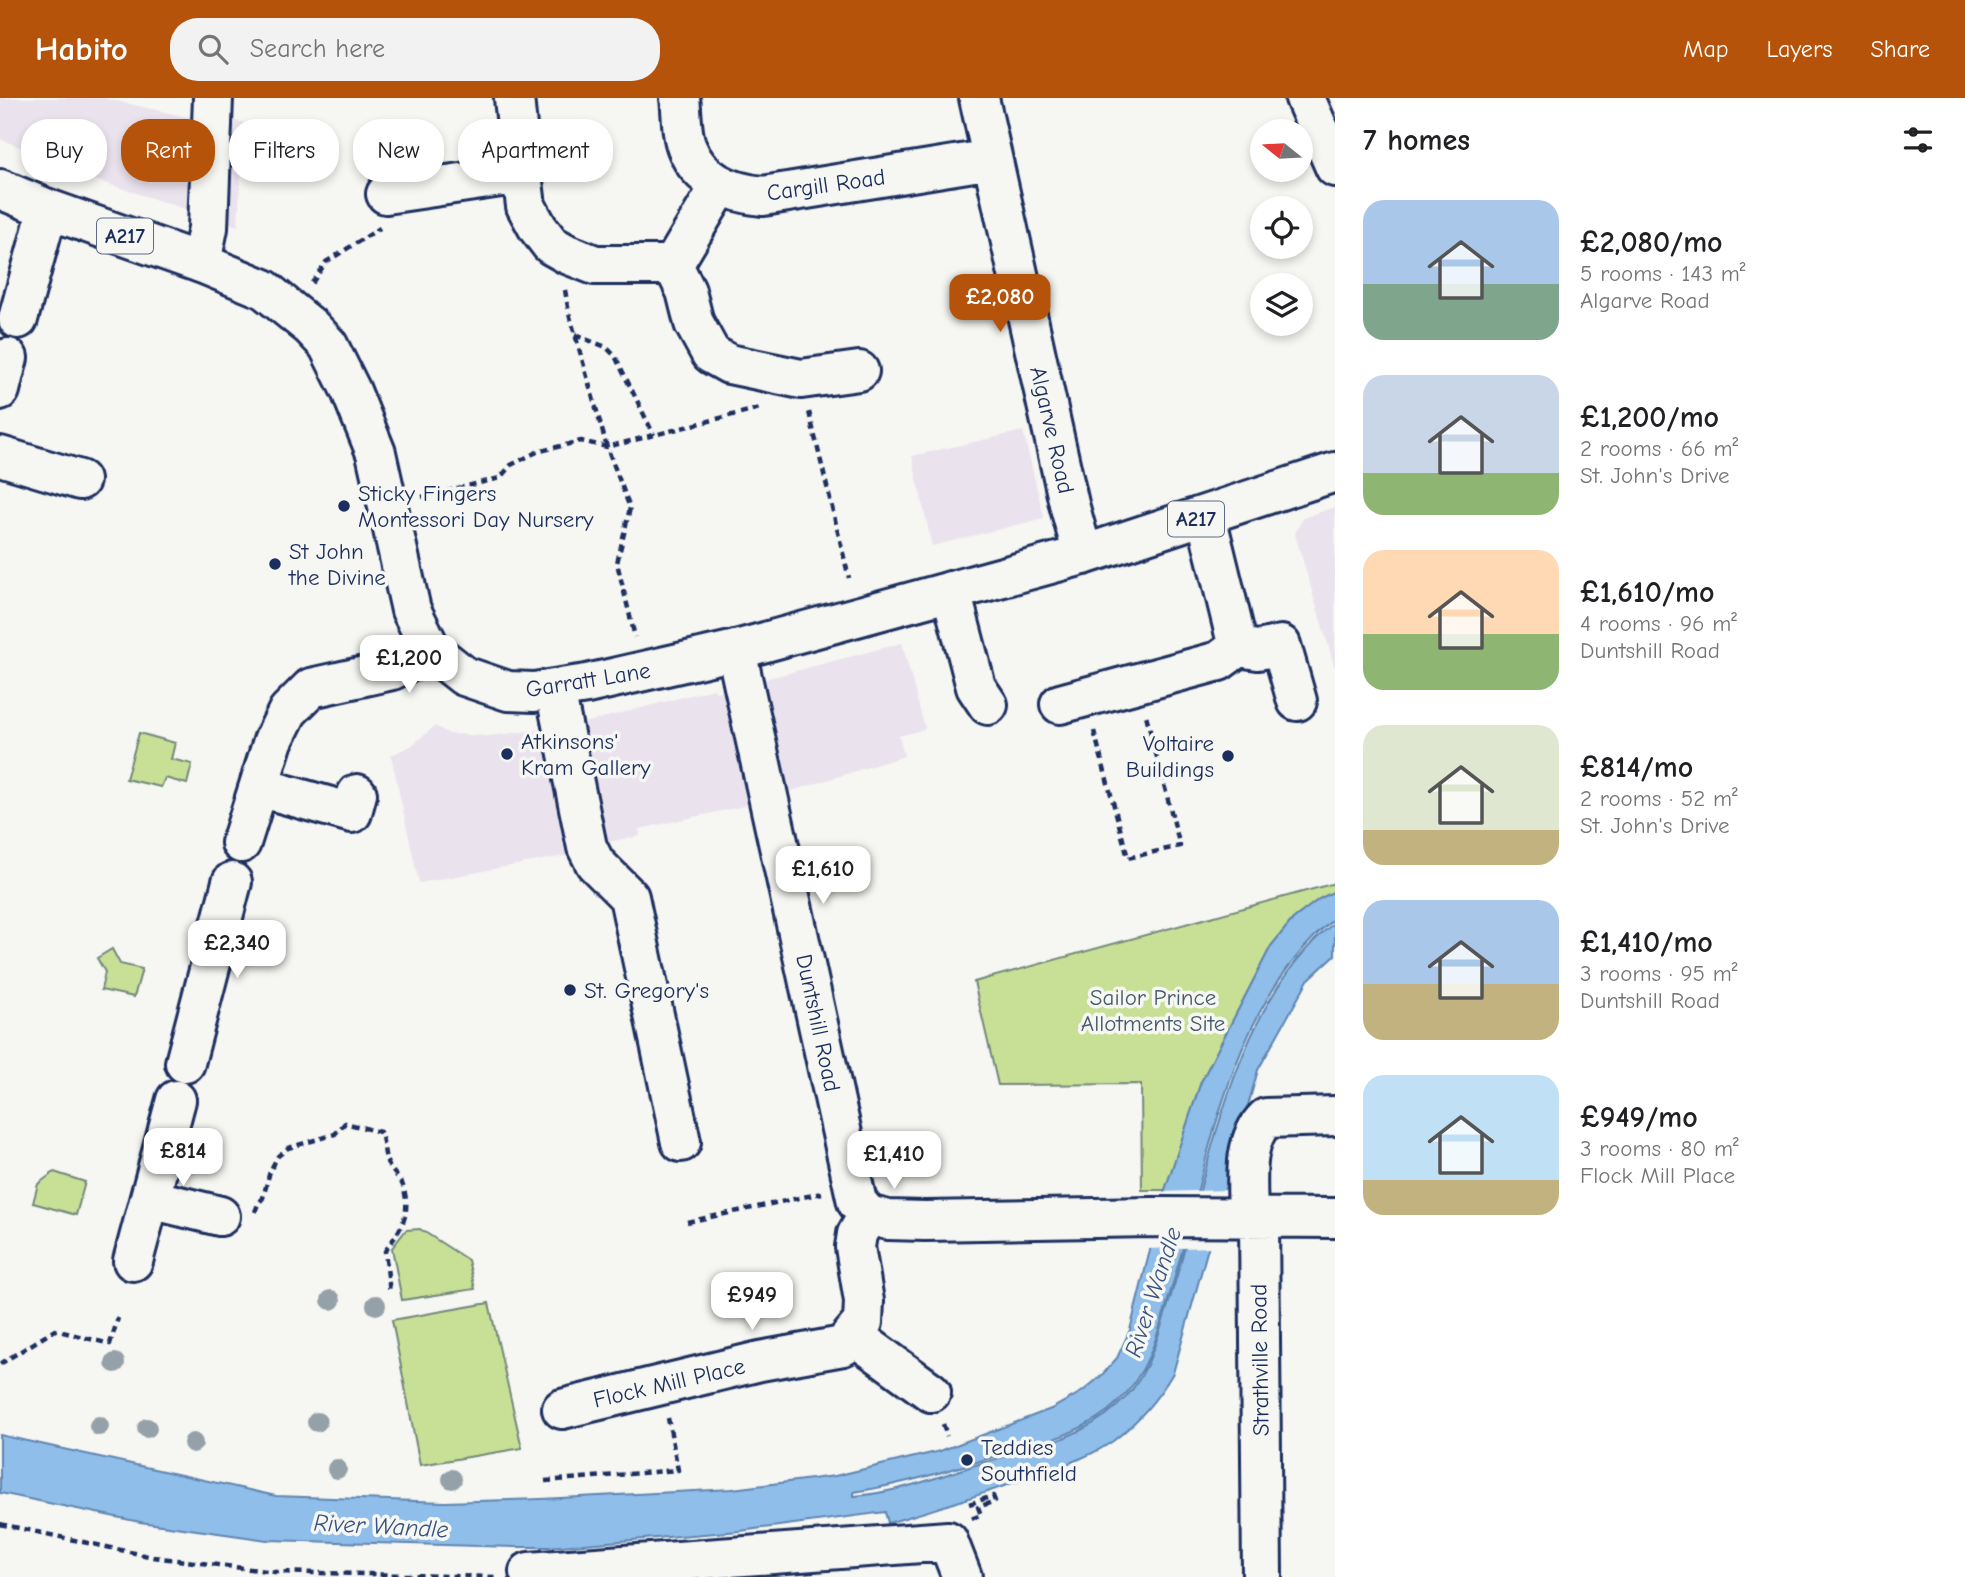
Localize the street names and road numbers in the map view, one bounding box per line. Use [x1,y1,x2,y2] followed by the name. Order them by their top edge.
[765,163,887,207] street label: Cargill Road
[97,218,153,254] road number: A217
[1024,364,1080,496] street label: Algarve Road
[1168,502,1224,536] road number: A217
[524,657,652,703] street label: Garratt Lane
[790,952,846,1094] street label: Duntshill Road
[1245,1284,1275,1436] street label: Strathville Road
[590,1352,748,1414] street label: Flock Mill Place

